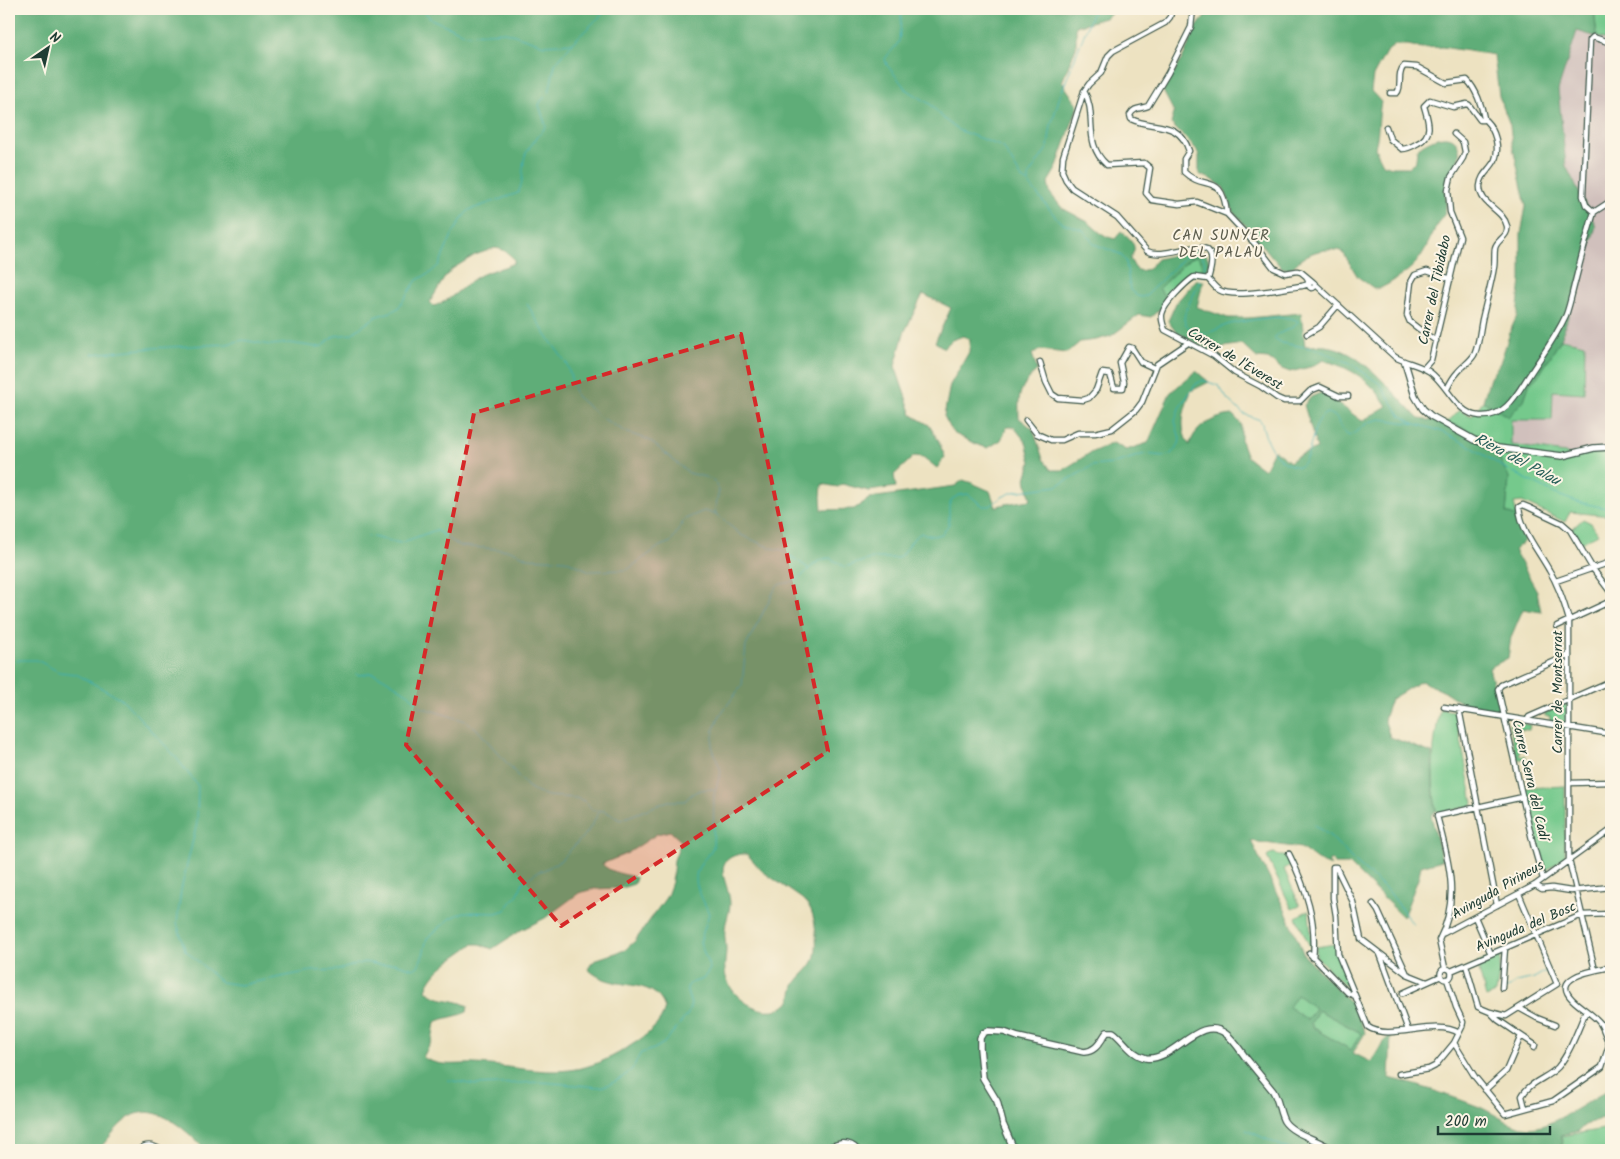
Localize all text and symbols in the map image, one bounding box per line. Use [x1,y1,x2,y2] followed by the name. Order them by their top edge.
[22,22,72,72] north arrow
[45,26,65,50] text: N
[1172,224,1270,265] district label: CAN SUNYER DEL PALAU
[1413,233,1457,347] street label: Carrer del Tibidabo
[1183,322,1287,396] street label: Carrer de l'Everest
[1470,427,1566,494] water label: Riera del Palau
[1547,630,1569,754] street label: Carrer de Montserrat
[1505,717,1555,845] street label: Carrer Serra del Cadí
[1448,855,1548,925] street label: Avinguda Pirineus
[1472,896,1580,958] street label: Avinguda del Bosc
[1438,1104,1550,1136] scale bar
[1445,1110,1487,1134] text: 200 m

